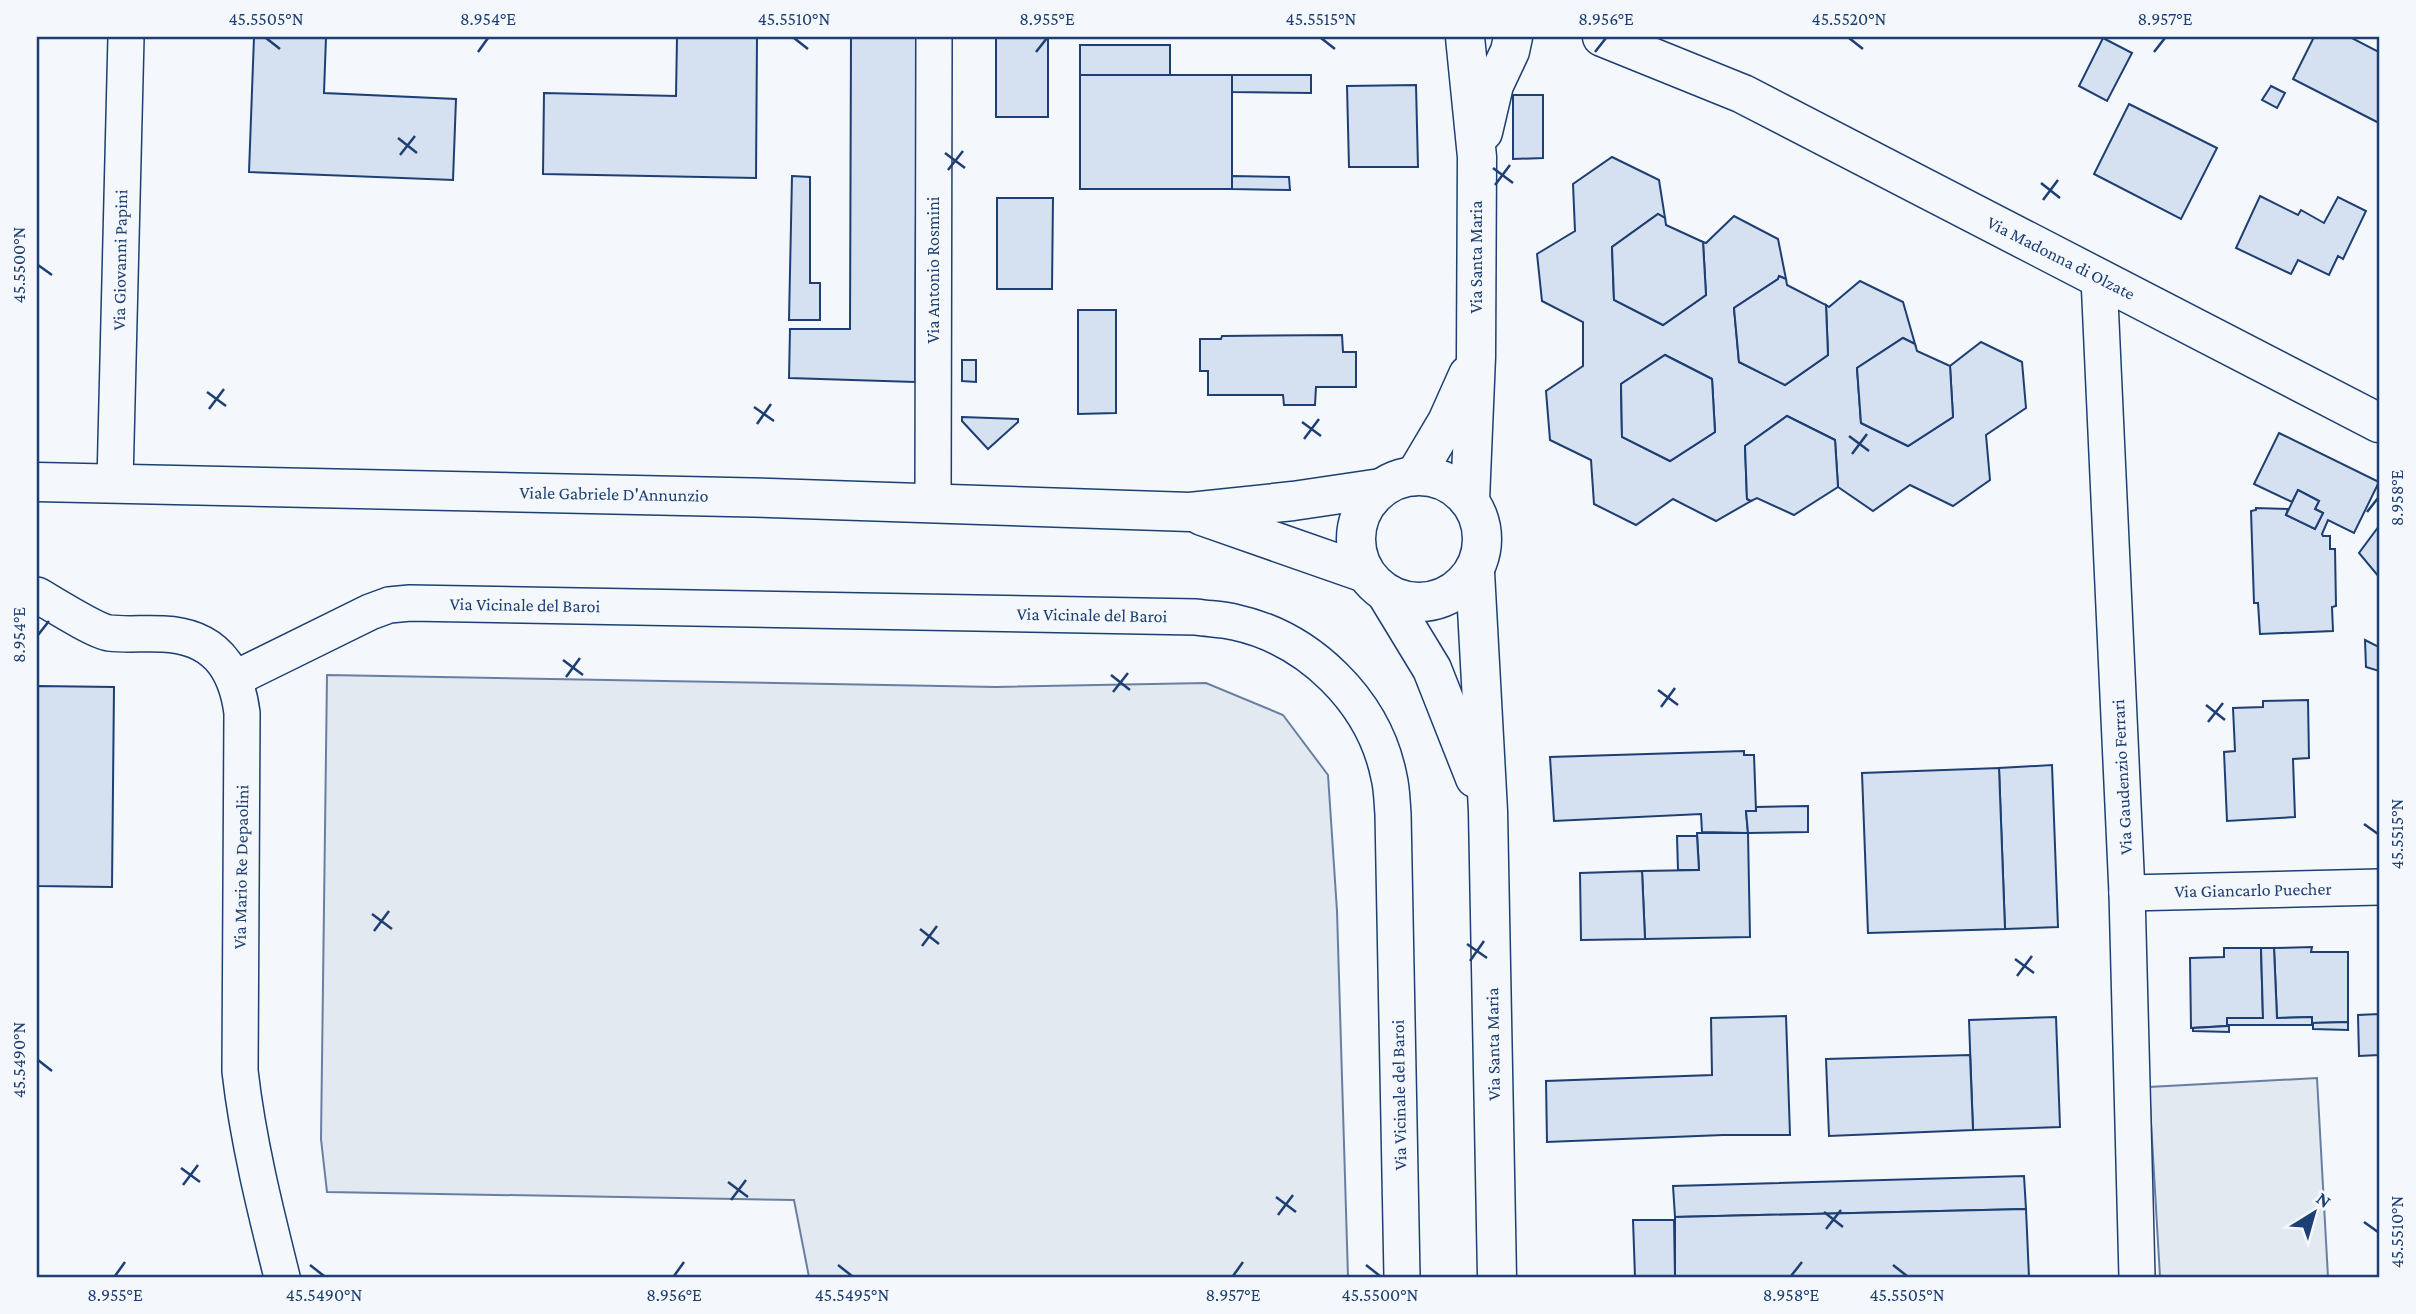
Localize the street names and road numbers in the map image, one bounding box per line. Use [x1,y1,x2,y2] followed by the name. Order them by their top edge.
[109,189,131,331] street label: Via Giovanni Papini
[923,196,943,344] street label: Via Antonio Rosmini
[1466,200,1486,314] street label: Via Santa Maria
[1984,212,2138,304] street label: Via Madonna di Olzate
[519,482,709,506] street label: Viale Gabriele D'Annunzio
[450,594,601,616] street label: Via Vicinale del Baroi
[1017,604,1168,626] street label: Via Vicinale del Baroi
[2108,698,2136,855] street label: Via Gaudenzio Ferrari
[230,784,252,949] street label: Via Mario Re Depaolini
[2174,879,2332,901] street label: Via Giancarlo Puecher
[1482,987,1504,1101] street label: Via Santa Maria
[1388,1019,1410,1170] street label: Via Vicinale del Baroi

